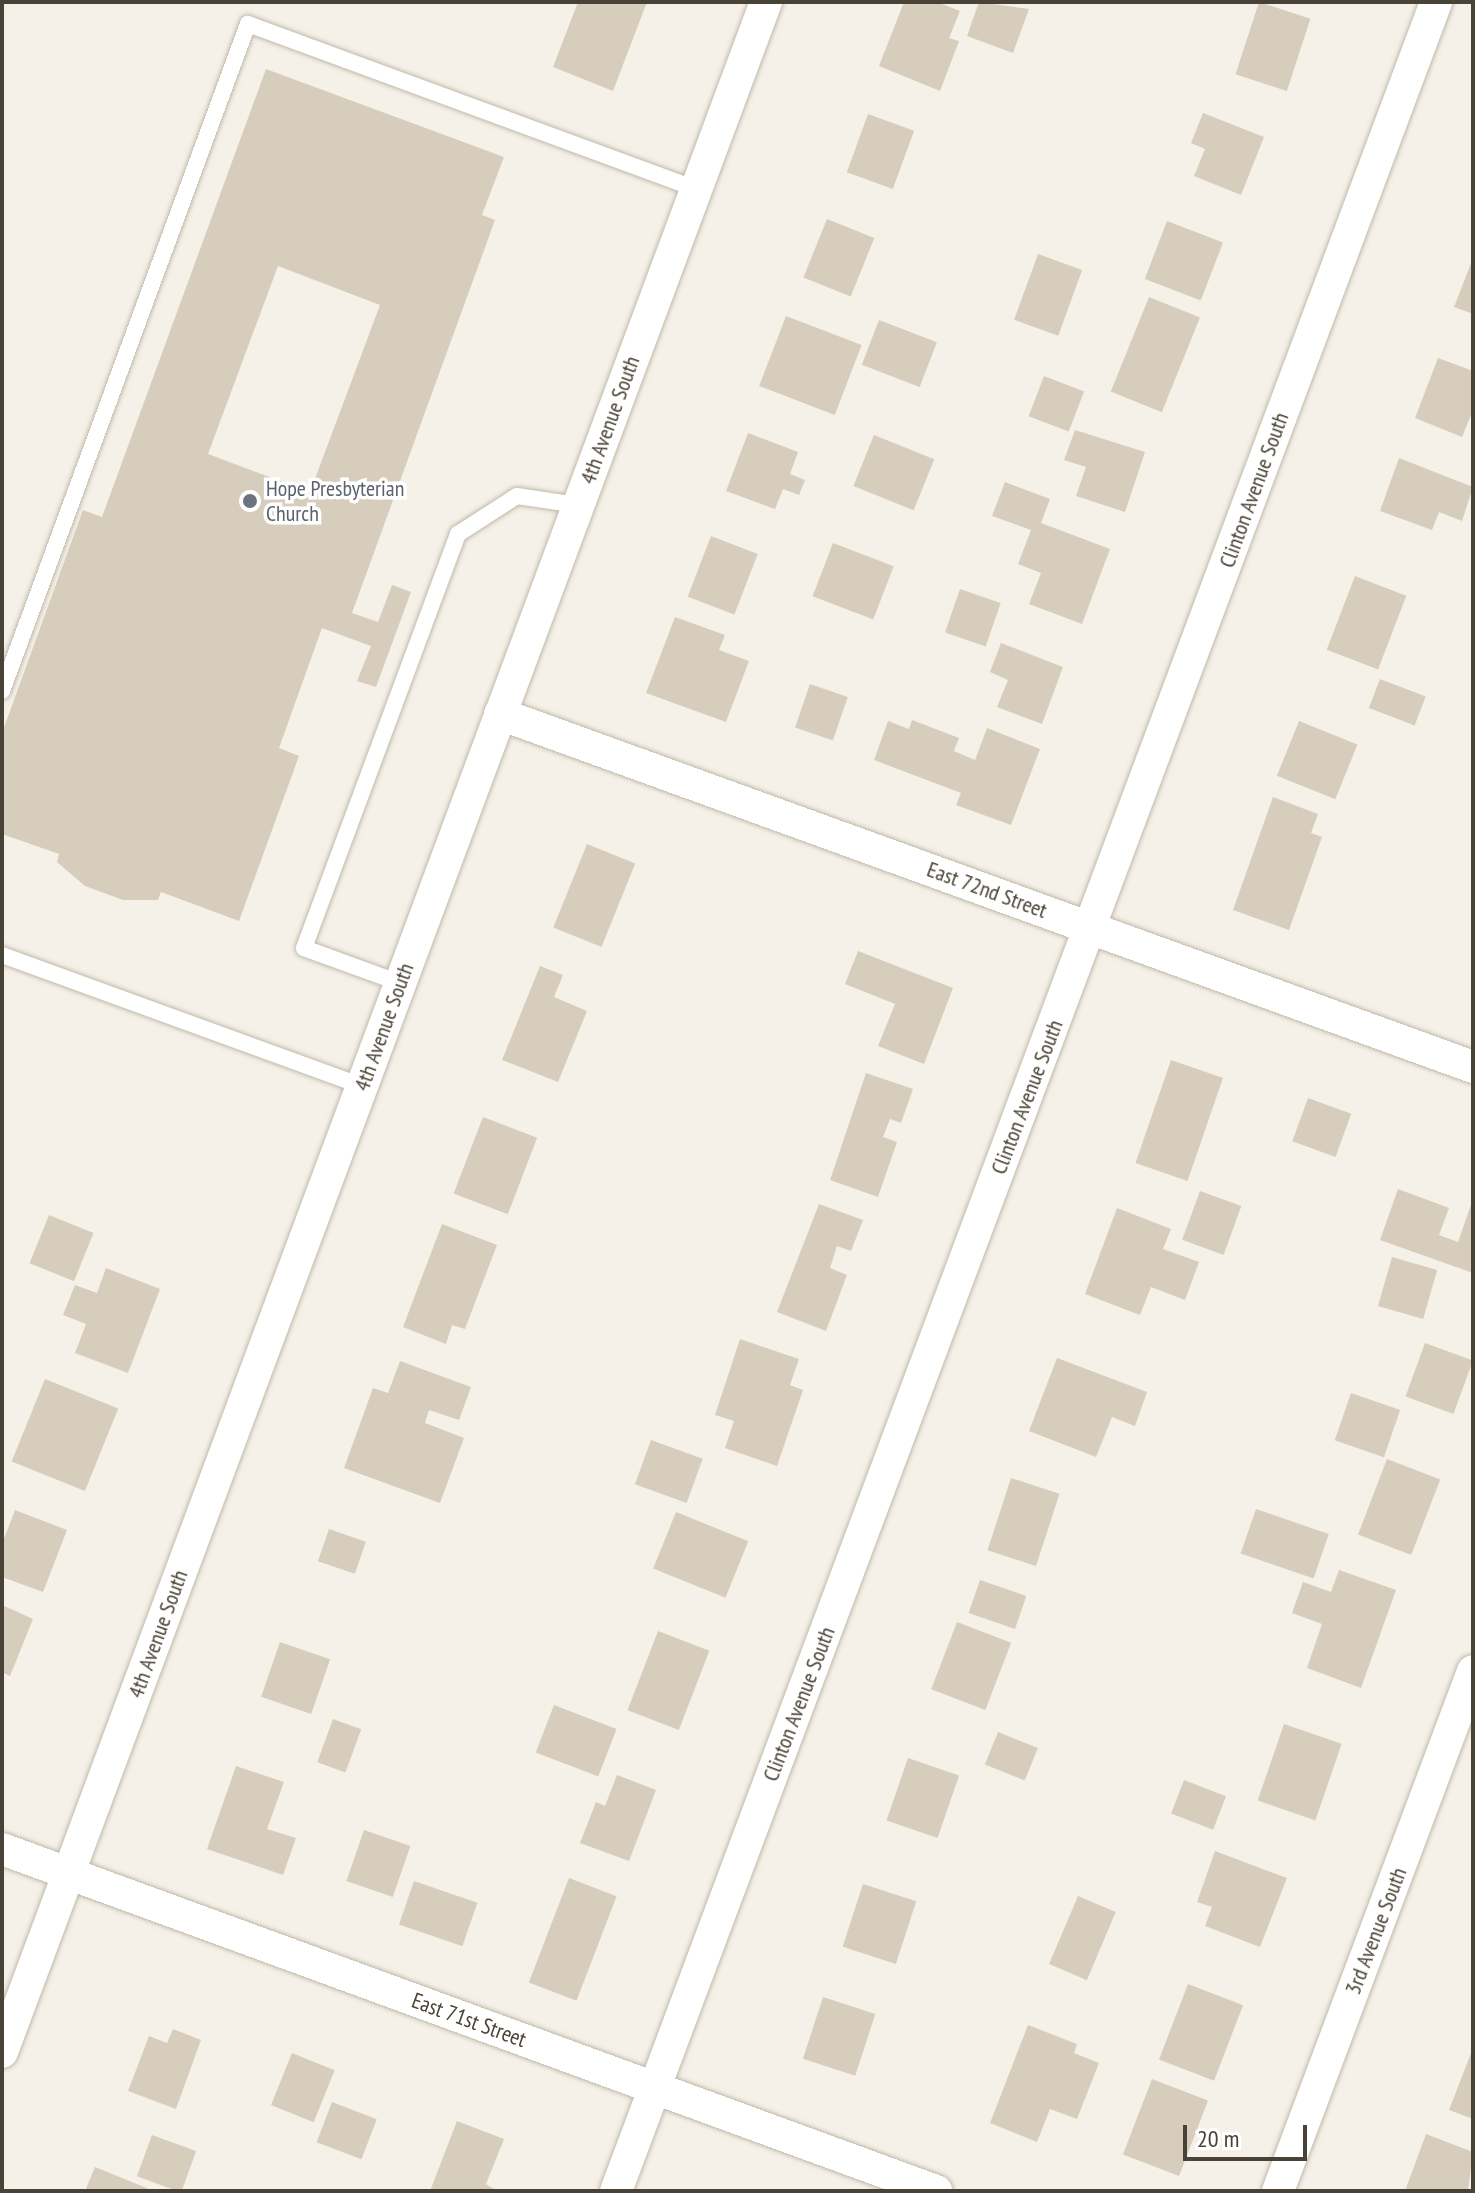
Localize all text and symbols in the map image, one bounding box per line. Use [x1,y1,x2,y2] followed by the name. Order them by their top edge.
[575,352,645,488] street label: 4th Avenue South
[1214,409,1294,571] street label: Clinton Avenue South
[266,475,404,526] place label: Hope Presbyterian Church
[241,492,259,510] marker: Hope Presbyterian Church
[923,856,1051,924] street label: East 72nd Street
[349,959,419,1095] street label: 4th Avenue South
[985,1016,1069,1178] street label: Clinton Avenue South
[123,1566,193,1702] street label: 4th Avenue South
[757,1623,841,1785] street label: Clinton Avenue South
[1340,1863,1412,1999] street label: 3rd Avenue South
[408,1987,530,2053] street label: East 71st Street
[1187,2109,1311,2159] scale bar
[1197,2123,1239,2154] text: 20 m

